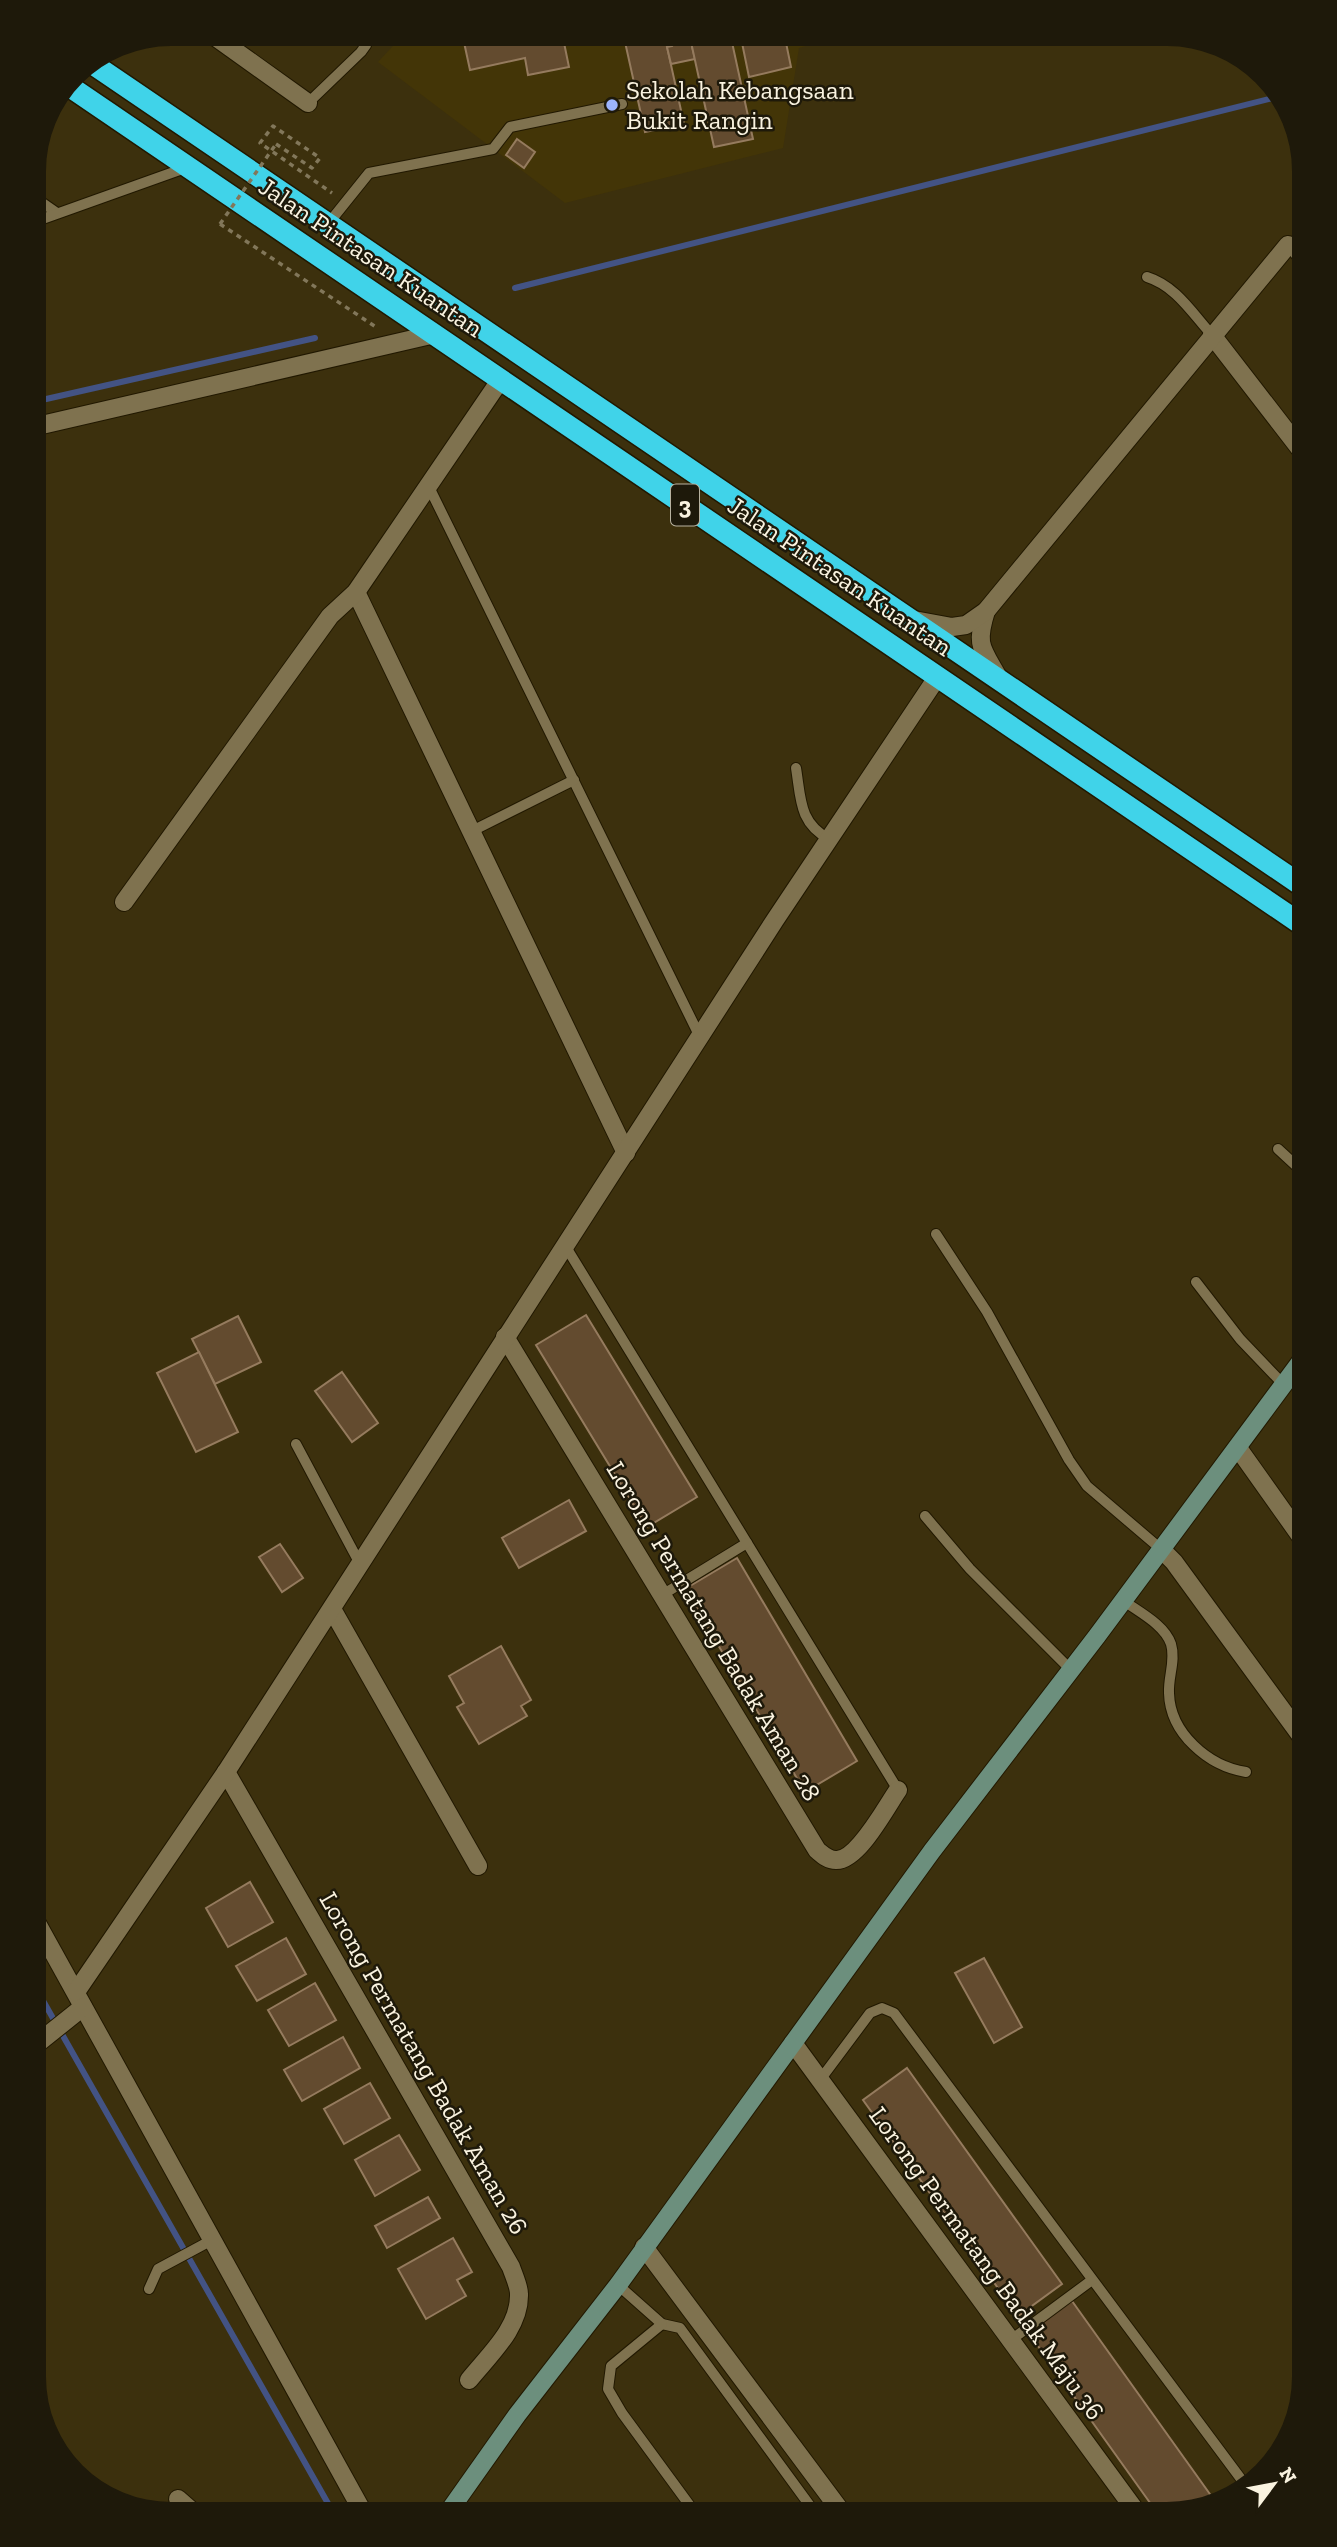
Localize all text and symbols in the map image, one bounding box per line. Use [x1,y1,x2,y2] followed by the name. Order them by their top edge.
[626,74,854,136] place label: Sekolah Kebangsaan Bukit Rangin
[604,97,620,113] marker: Sekolah Kebangsaan Bukit Rangin
[253,170,489,344] street label: Jalan Pintasan Kuantan
[671,484,699,526] road number: 3
[722,489,958,663] street label: Jalan Pintasan Kuantan
[600,1455,828,1807] street label: Lorong Permatang Badak Aman 28
[313,1886,535,2240] street label: Lorong Permatang Badak Aman 26
[862,2100,1112,2426] street label: Lorong Permatang Badak Maju 36
[1239,2449,1309,2519] north arrow
[1274,2463,1302,2487] text: N

